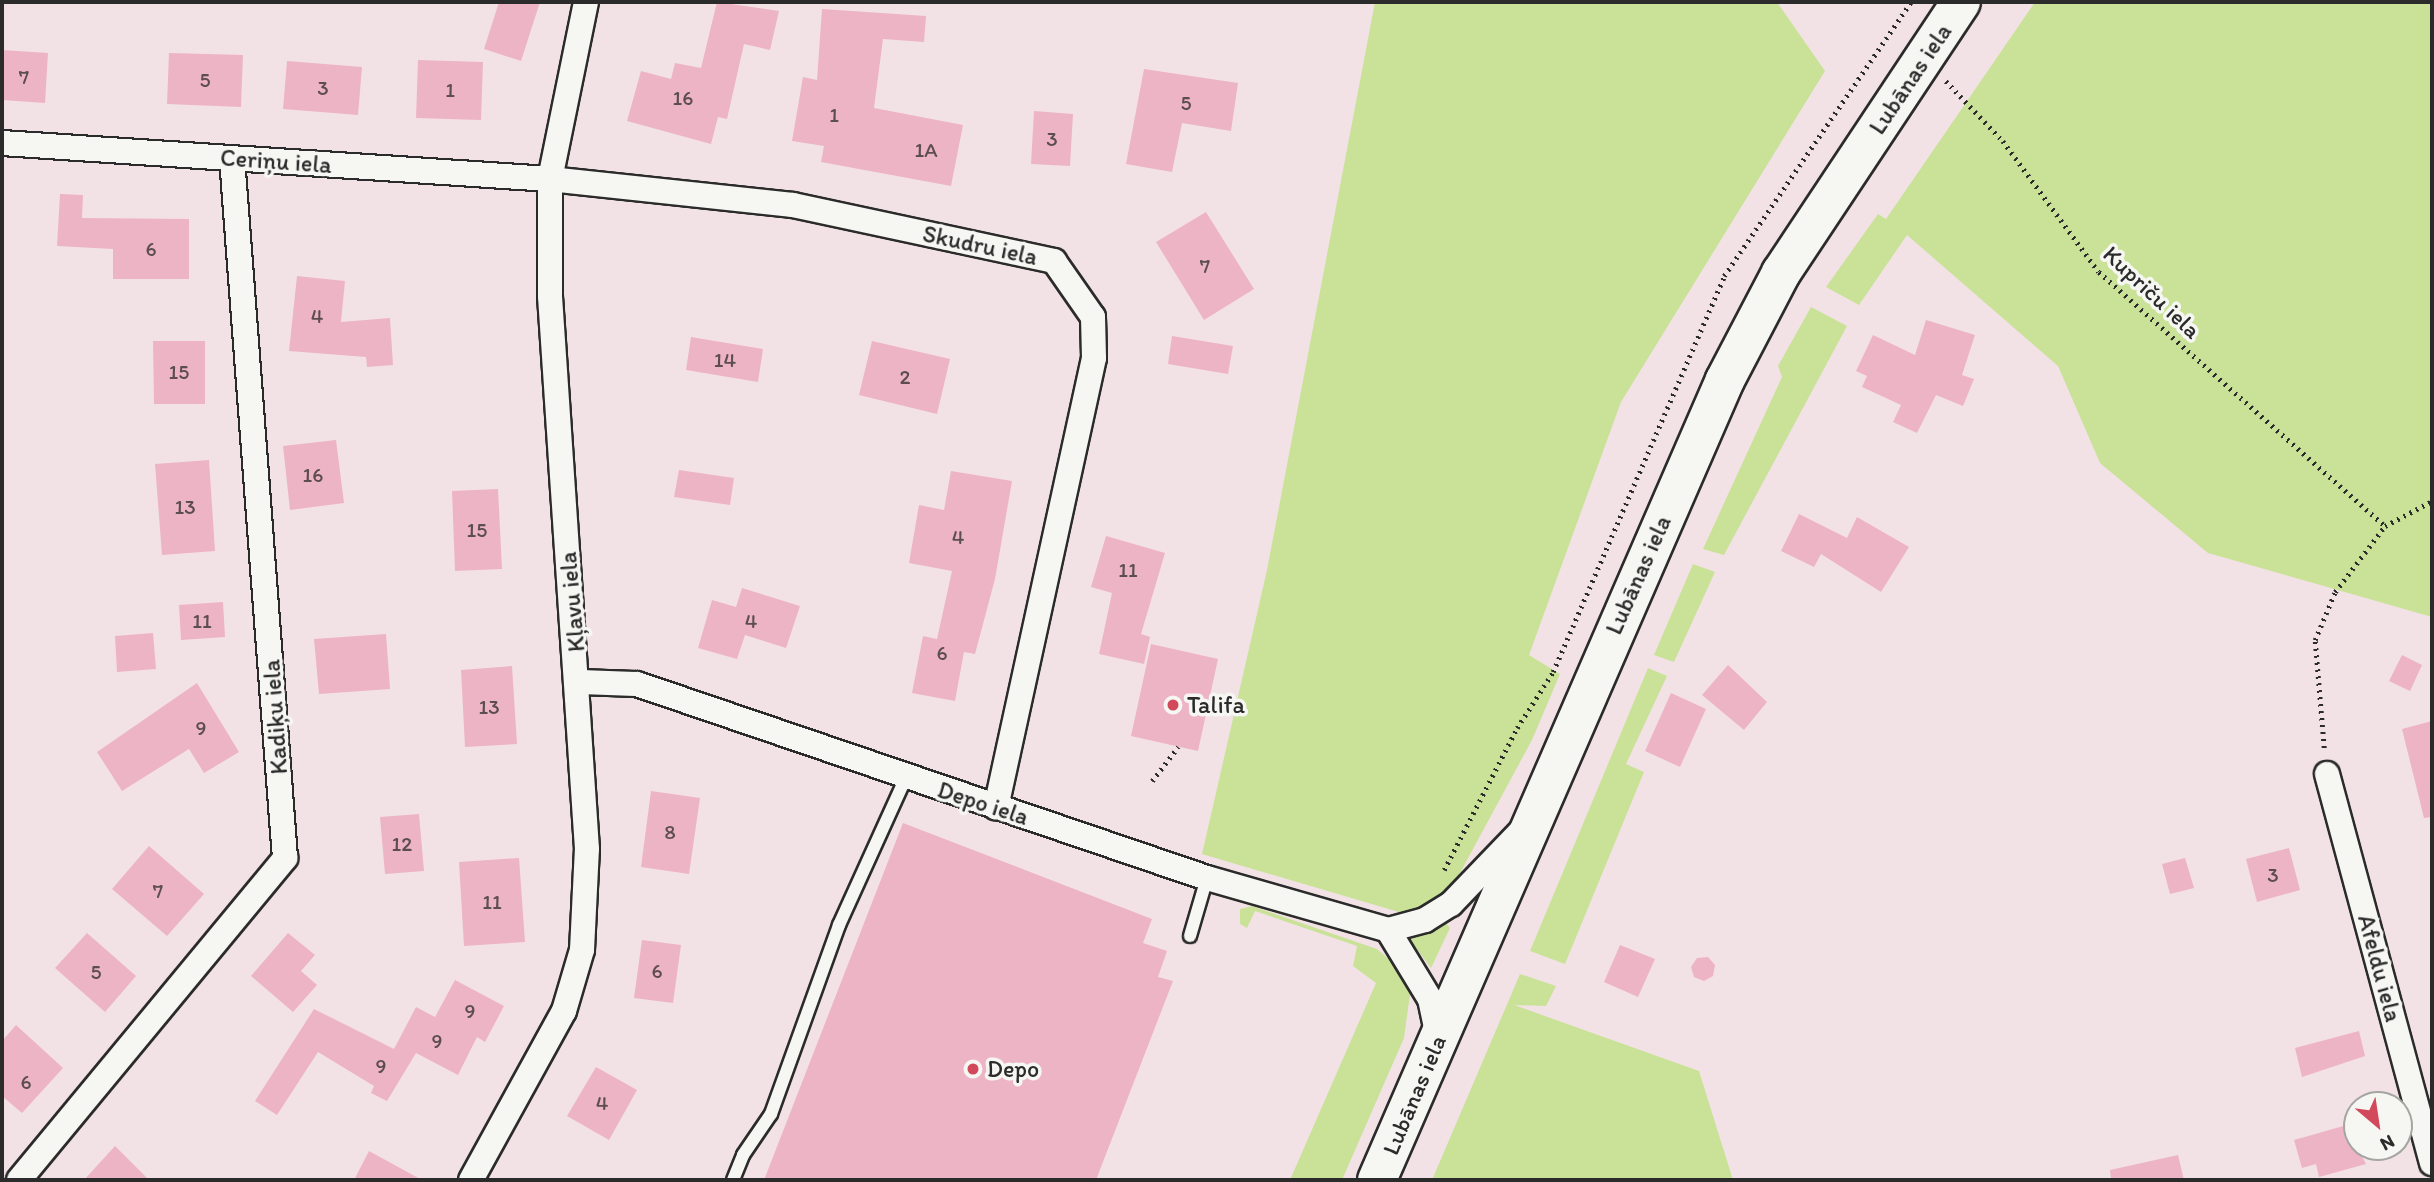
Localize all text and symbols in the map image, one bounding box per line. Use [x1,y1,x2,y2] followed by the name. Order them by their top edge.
[1862,18,1958,140] street label: Lubānas iela
[19,64,29,90] house number: 7
[199,67,211,93] house number: 5
[317,75,329,101] house number: 3
[445,77,455,103] house number: 1
[673,85,693,111] house number: 16
[1180,90,1192,116] house number: 5
[829,102,839,128] house number: 1
[1046,126,1058,152] house number: 3
[914,137,938,163] house number: 1A
[219,143,333,179] street label: Ceriņu iela
[920,219,1040,271] street label: Skudru iela
[145,236,157,262] house number: 6
[2097,240,2207,344] street label: Kupriču iela
[1200,253,1210,279] house number: 7
[311,303,323,329] house number: 4
[714,347,736,373] house number: 14
[169,359,189,385] house number: 15
[899,364,911,390] house number: 2
[303,462,323,488] house number: 16
[174,494,196,520] house number: 13
[1599,511,1677,639] street label: Lubānas iela
[467,517,487,543] house number: 15
[952,524,964,550] house number: 4
[553,550,591,654] street label: Kļavu iela
[1118,557,1138,583] house number: 11
[192,608,212,634] house number: 11
[745,608,757,634] house number: 4
[936,640,948,666] house number: 6
[257,659,293,775] street label: Kadiķu iela
[1187,691,1245,719] place label: Talifa
[478,694,500,720] house number: 13
[1165,697,1181,713] marker: Talifa
[196,715,206,741] house number: 9
[934,775,1032,831] street label: Depo iela
[664,819,676,845] house number: 8
[392,831,412,857] house number: 12
[2267,862,2279,888] house number: 3
[153,878,163,904] house number: 7
[482,889,502,915] house number: 11
[2352,911,2408,1025] street label: Afeldu iela
[651,958,663,984] house number: 6
[90,959,102,985] house number: 5
[465,998,475,1024] house number: 9
[432,1028,442,1054] house number: 9
[1376,1031,1452,1159] street label: Lubānas iela
[376,1053,386,1079] house number: 9
[987,1055,1039,1083] place label: Depo
[965,1061,981,1077] marker: Depo
[20,1069,32,1095] house number: 6
[596,1090,608,1116] house number: 4
[2343,1091,2413,1161] north arrow
[2376,1130,2399,1156] text: N

